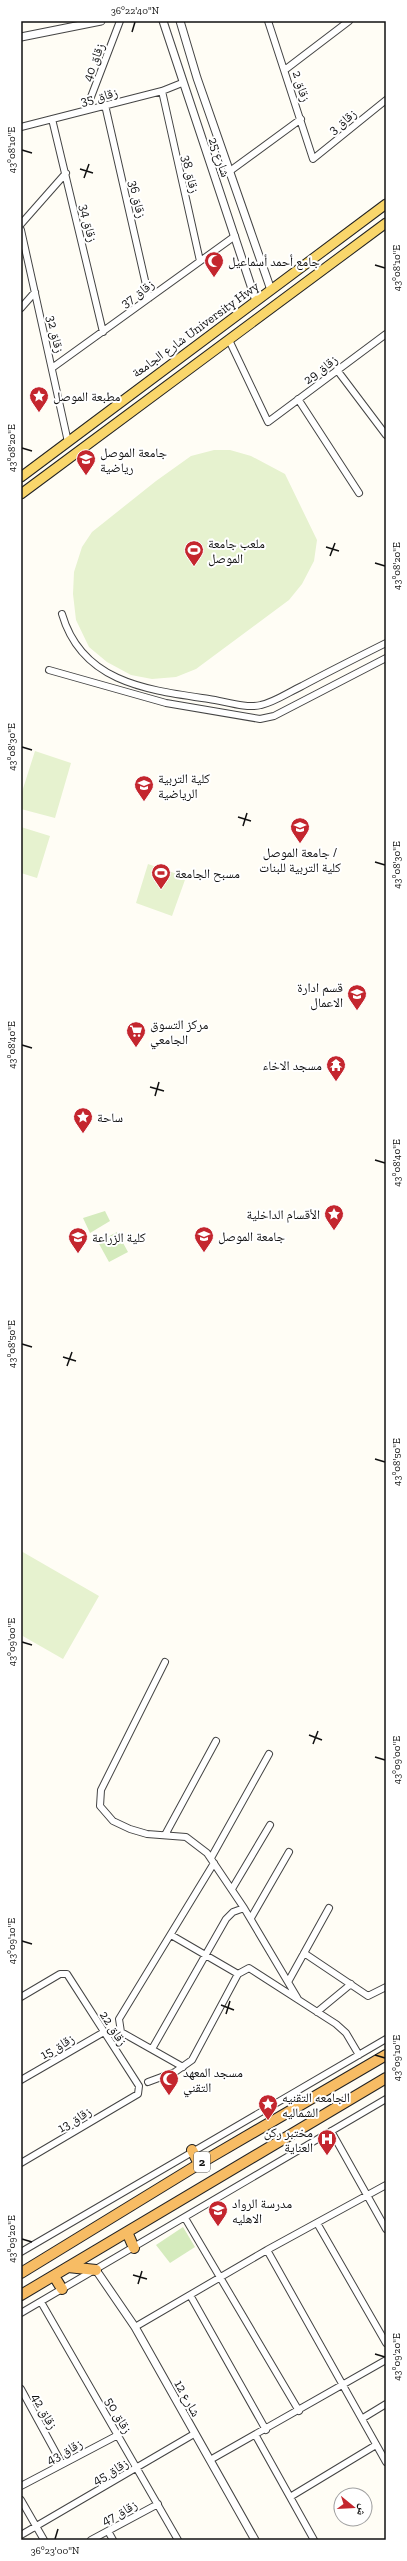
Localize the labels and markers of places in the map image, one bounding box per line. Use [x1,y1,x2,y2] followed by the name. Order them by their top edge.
[203,250,225,278] mosque icon: جامع أحمد أسماعيل
[228,254,320,271] place label: جامع أحمد أسماعيل
[28,385,50,413] place icon: مطبعة الموصل
[53,389,120,405] place label: مطبعة الموصل
[100,445,167,476] place label: جامعة الموصل رياضية
[75,448,97,476] school or university icon: جامعة الموصل رياضية
[208,536,265,567] place label: ملعب جامعة الموصل
[183,539,205,567] sports icon: ملعب جامعة الموصل
[158,771,211,802] place label: كلية التربية الرياضية
[133,774,155,802] school or university icon: كلية التربية الرياضية
[289,816,311,844] school or university icon: جامعة الموصل / كلية التربية للبنات
[259,845,342,876] place label: جامعة الموصل / كلية التربية للبنات
[150,862,172,890] sports icon: مسبح الجامعة
[175,866,240,883] place label: مسبح الجامعة
[297,980,343,1011] place label: قسم ادارة الاعمال
[346,983,368,1011] school or university icon: قسم ادارة الاعمال
[150,1017,208,1050] place label: مركز التسوق الجامعي
[125,1020,147,1048] supermarket icon: مركز التسوق الجامعي
[325,1054,347,1082] temple icon: مسجد الاخاء
[263,1058,322,1073] place label: مسجد الاخاء
[72,1106,94,1134] place icon: ساحة
[97,1110,123,1125] place label: ساحة
[323,1203,345,1231] place icon: الأقسام الداخلية
[246,1207,320,1223] place label: الأقسام الداخلية
[193,1225,215,1253] school or university icon: جامعة الموصل
[67,1226,89,1254] school or university icon: كلية الزراعة
[218,1229,285,1245] place label: جامعة الموصل
[92,1230,146,1246] place label: كلية الزراعة
[183,2065,243,2098] place label: مسجد المعهد التقني
[158,2068,180,2096] mosque icon: مسجد المعهد التقني
[282,2090,350,2120] place label: الجامعه التقنيه الشماليه
[257,2093,279,2121] place icon: الجامعه التقنيه الشماليه
[264,2125,313,2155] place label: مختبر ركن العناية
[316,2128,338,2156] hospital icon: مختبر ركن العناية
[232,2196,292,2226] place label: مدرسة الرواد الاهليه
[207,2199,229,2227] school or university icon: مدرسة الرواد الاهليه

